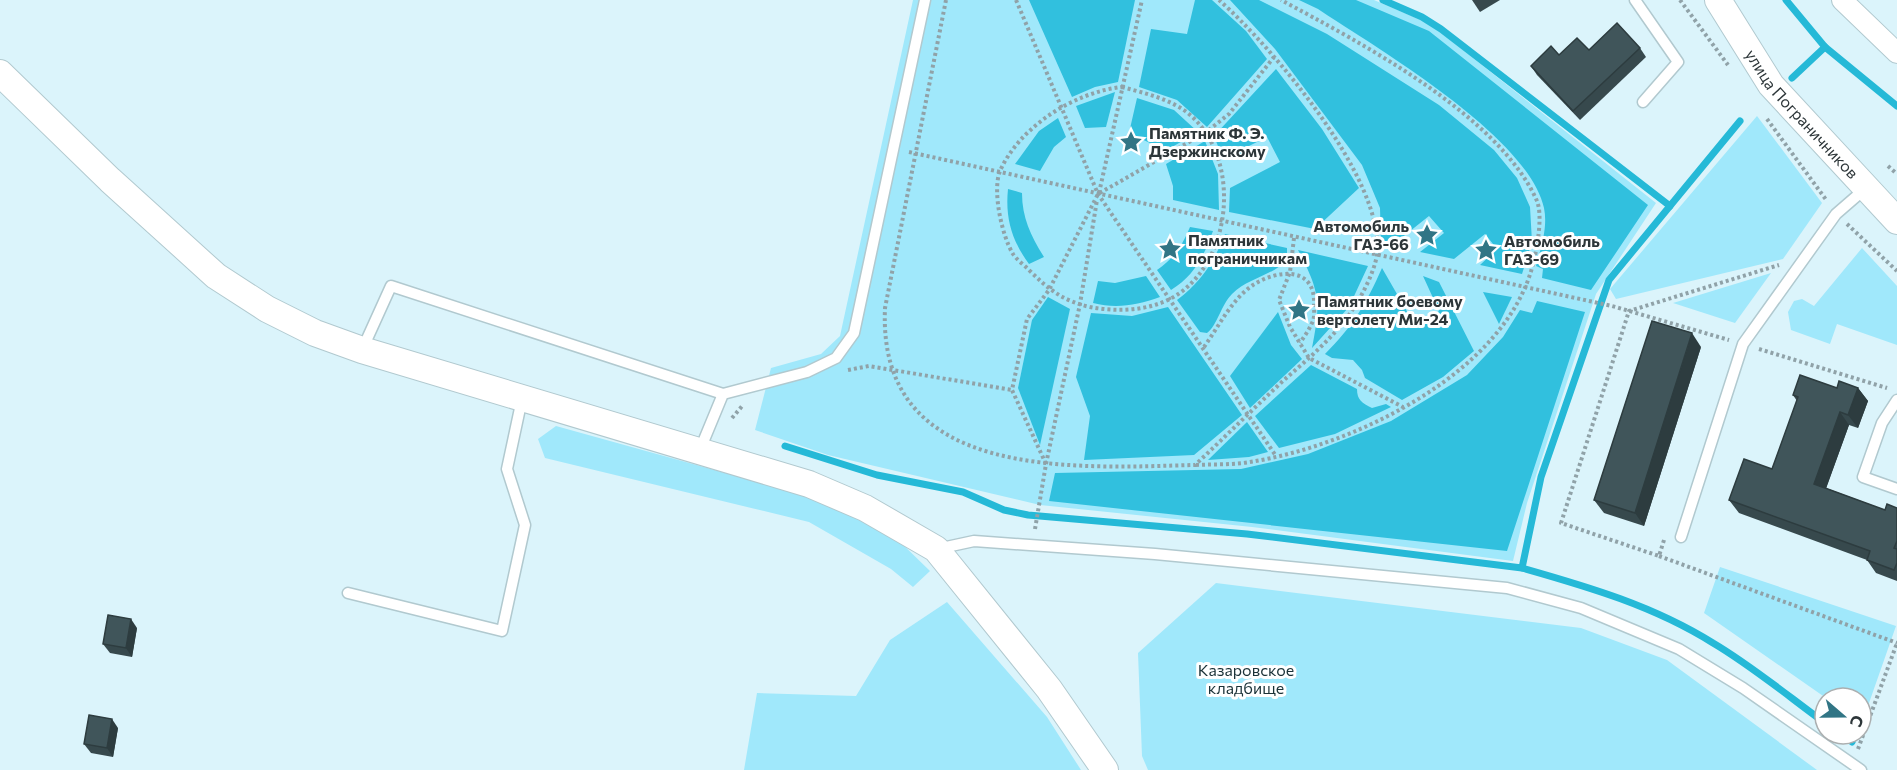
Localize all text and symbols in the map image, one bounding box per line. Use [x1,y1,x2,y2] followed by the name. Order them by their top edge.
[1742,45,1863,182] street label: улица Пограничников
[1149,123,1266,160] place label: Памятник Ф. Э. Дзержинскому
[1118,129,1144,155] place icon: Памятник Ф. Э. Дзержинскому
[1313,216,1409,253] place label: Автомобиль ГАЗ-66
[1414,222,1440,248] place icon: Автомобиль ГАЗ-66
[1188,230,1307,267] place label: Памятник пограничникам
[1504,231,1600,268] place label: Автомобиль ГАЗ-69
[1157,236,1183,262] place icon: Памятник пограничникам
[1473,237,1499,263] place icon: Автомобиль ГАЗ-69
[1317,291,1463,328] place label: Памятник боевому вертолету Ми-24
[1286,297,1312,323] place icon: Памятник боевому вертолету Ми-24
[1198,660,1294,697] park label: Казаровское кладбище
[1813,686,1873,746] north arrow
[1847,713,1868,730] text: С

